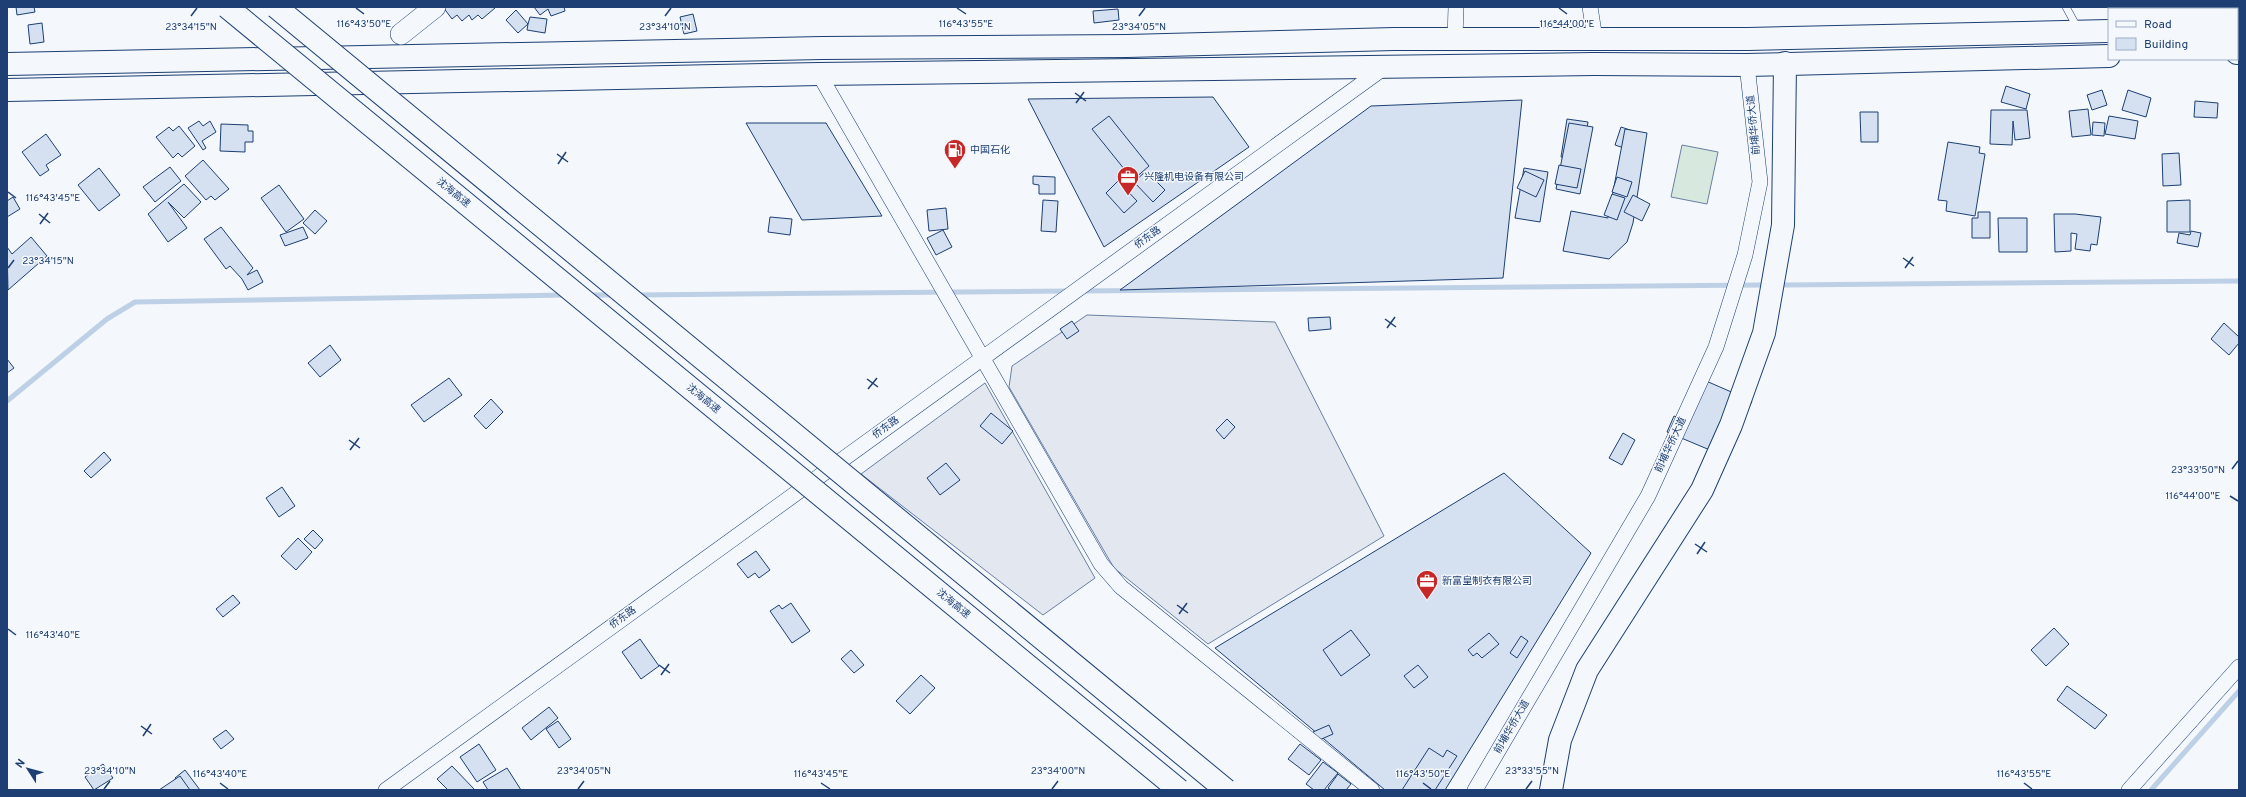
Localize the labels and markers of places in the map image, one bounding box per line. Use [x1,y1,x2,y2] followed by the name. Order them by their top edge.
[942,137,968,170] fuel station icon: 中国石化
[970,144,1010,157] place label: 中国石化
[1115,164,1141,197] office icon: 兴隆机电设备有限公司
[1144,171,1244,184] place label: 兴隆机电设备有限公司
[1414,568,1440,601] office icon: 新富皇制衣有限公司
[1442,575,1532,588] place label: 新富皇制衣有限公司

